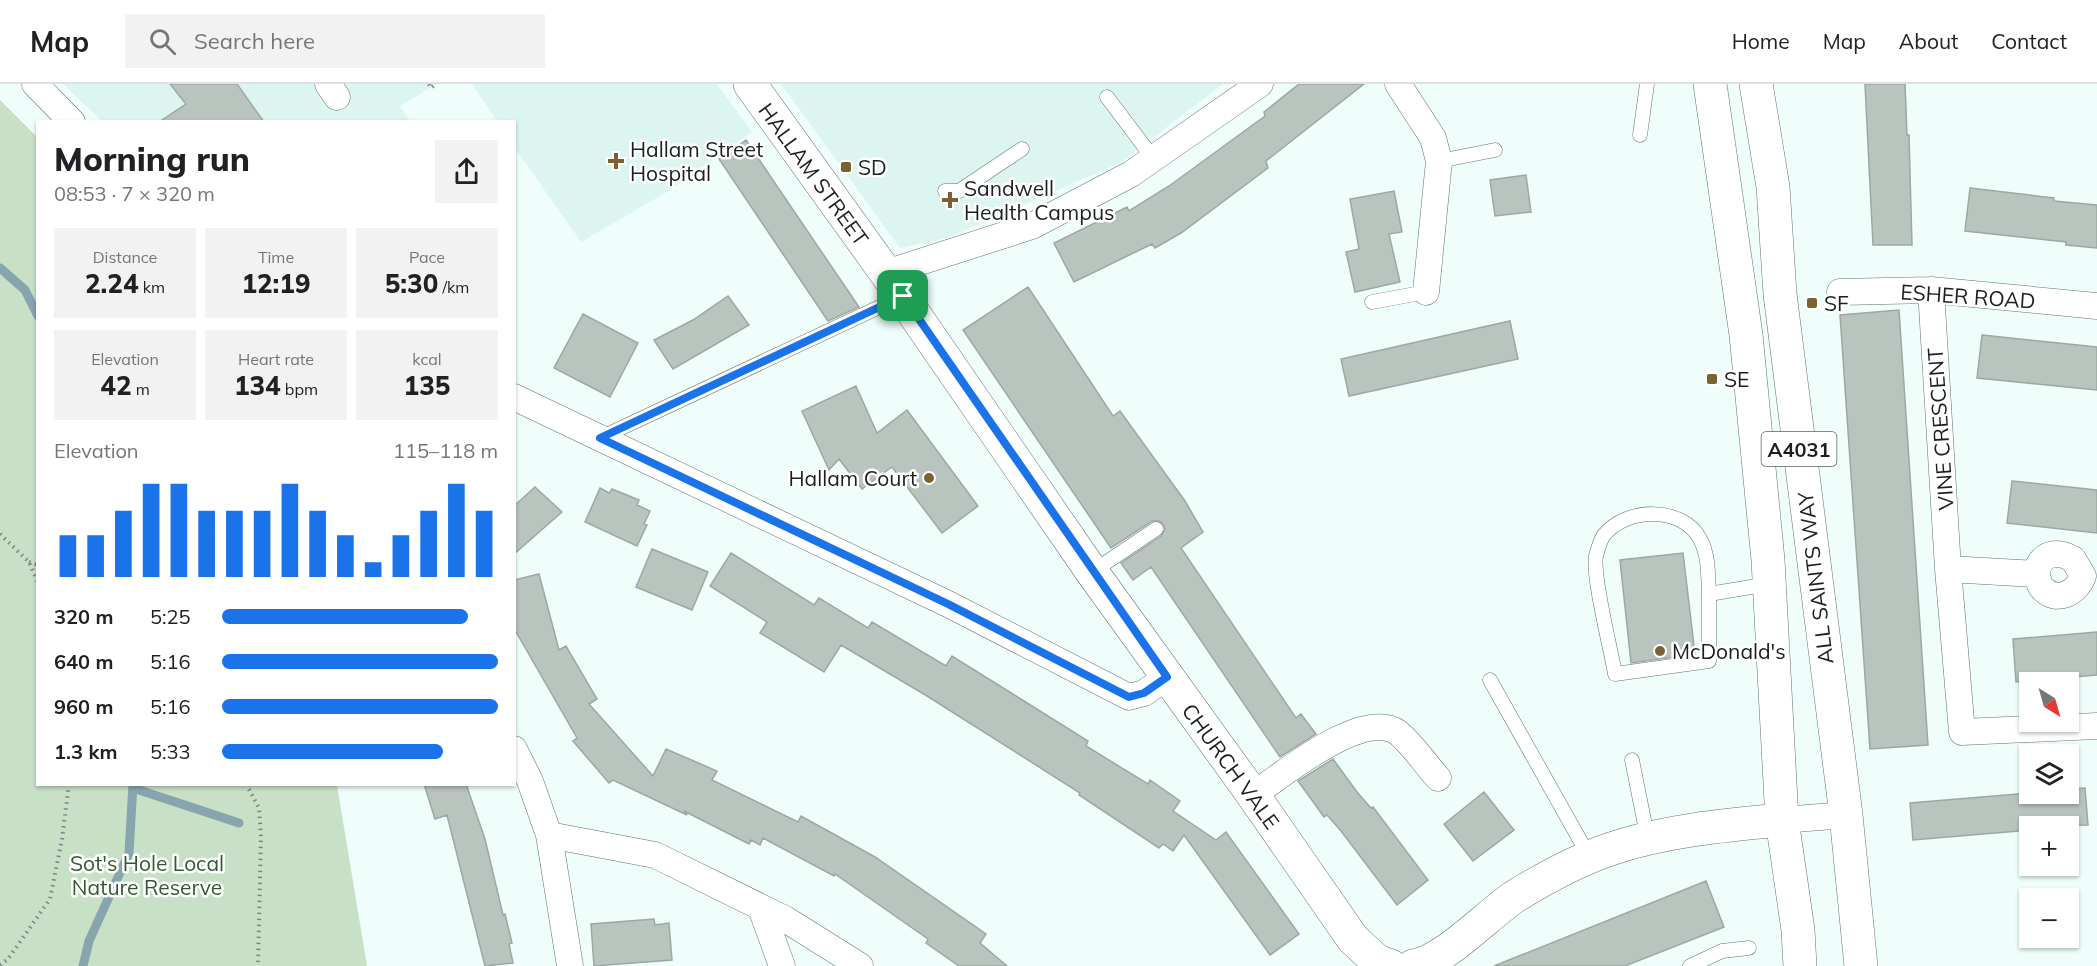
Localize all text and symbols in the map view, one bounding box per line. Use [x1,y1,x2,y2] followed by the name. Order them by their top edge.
[125,14,545,68] search box
[30,24,89,59] text: Map
[146,25,179,58] icon: search
[194,27,315,55] text: Search here
[1732,28,1790,54] text: Home
[1823,28,1866,54] text: Map
[1899,28,1958,54] text: About
[1991,28,2067,54] text: Contact
[754,98,875,251] street label: HALLAM STREET
[630,136,763,186] place label: Hallam Street Hospital
[54,138,250,179] text: Morning run
[435,140,498,203] button: share
[607,152,625,170] marker: Hallam Street Hospital
[858,154,887,180] place label: SD
[839,160,853,174] marker: SD
[964,175,1114,225] place label: Sandwell Health Campus
[54,181,215,206] text: 08:53 · 7 × 320 m
[941,191,959,209] marker: Sandwell Health Campus
[93,247,157,267] text: Distance
[258,247,294,267] text: Time
[409,247,445,267] text: Pace
[85,267,139,300] text: 2.24
[241,267,311,300] text: 12:19
[385,267,438,300] text: 5:30
[877,270,928,321] pin
[139,277,165,297] text: km
[438,277,469,297] text: /km
[1900,278,2036,314] street label: ESHER ROAD
[886,279,919,312] icon: arrive
[1824,290,1849,316] place label: SF
[1805,296,1819,310] marker: SF
[1921,347,1959,511] street label: VINE CRESCENT
[91,349,159,369] text: Elevation
[238,349,314,369] text: Heart rate
[412,349,442,369] text: kcal
[1724,366,1749,392] place label: SE
[100,369,131,402] text: 42
[234,369,281,402] text: 134
[404,369,450,402] text: 135
[1705,372,1719,386] marker: SE
[131,379,150,399] text: m
[281,379,318,399] text: bpm
[1762,432,1836,466] road number: A4031
[54,438,139,463] text: Elevation
[393,438,498,463] text: 115–118 m
[789,465,917,491] place label: Hallam Court
[922,471,936,485] marker: Hallam Court
[1792,490,1838,666] street label: ALL SAINTS WAY
[54,604,113,629] text: 320 m
[150,604,191,629] text: 5:25
[1672,638,1786,664] place label: McDonald's
[1653,644,1667,658] marker: McDonald's
[54,649,113,674] text: 640 m
[150,649,191,674] text: 5:16
[2019,672,2079,732] north arrow
[2019,672,2079,948] map controls
[54,694,113,719] text: 960 m
[150,694,191,719] text: 5:16
[1177,698,1285,834] street label: CHURCH VALE
[54,739,117,764] text: 1.3 km
[150,739,191,764] text: 5:33
[2019,744,2079,804] button: layers
[2019,816,2079,876] button: +
[70,850,224,900] park label: Sot's Hole Local Nature Reserve
[2019,888,2079,948] button: −

